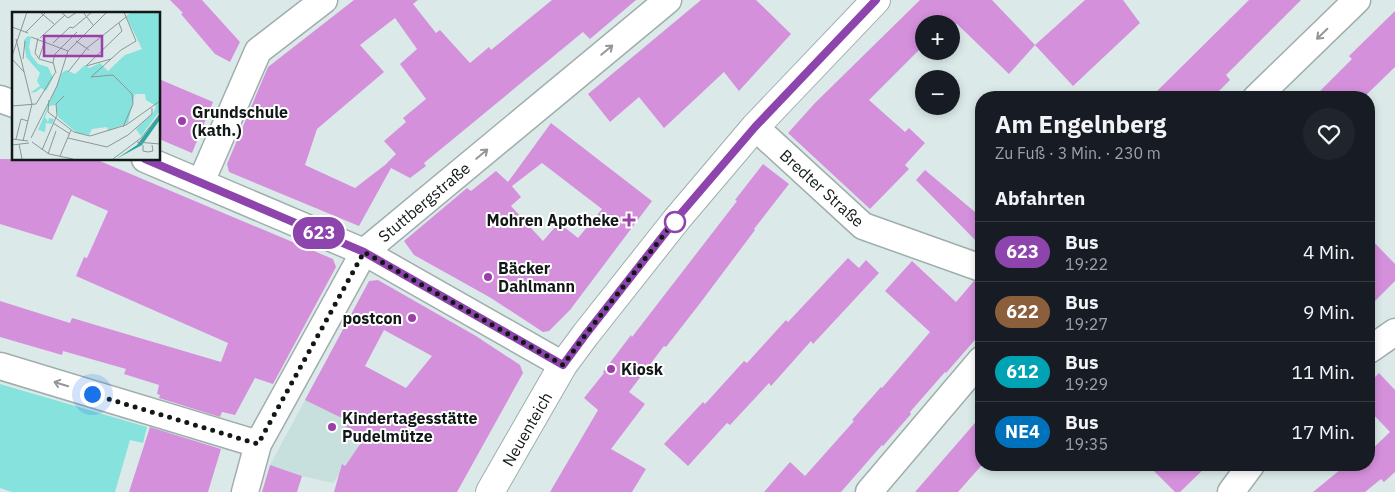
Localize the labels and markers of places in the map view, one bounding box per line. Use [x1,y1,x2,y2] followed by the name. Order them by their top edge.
[192,102,288,140] place label: Grundschule (kath.)
[176,115,188,127] marker: Grundschule (kath.)
[487,210,619,230] place label: Mohren Apotheke
[664,211,686,233] unlabelled marker
[623,214,635,226] marker: Mohren Apotheke
[498,258,575,296] place label: Bäcker Dahlmann
[482,271,494,283] marker: Bäcker Dahlmann
[342,308,402,328] place label: postcon
[406,312,418,324] marker: postcon
[621,359,664,379] place label: Kiosk
[605,363,617,375] marker: Kiosk
[342,408,478,446] place label: Kindertagesstätte Pudelmütze
[326,421,338,433] marker: Kindertagesstätte Pudelmütze

